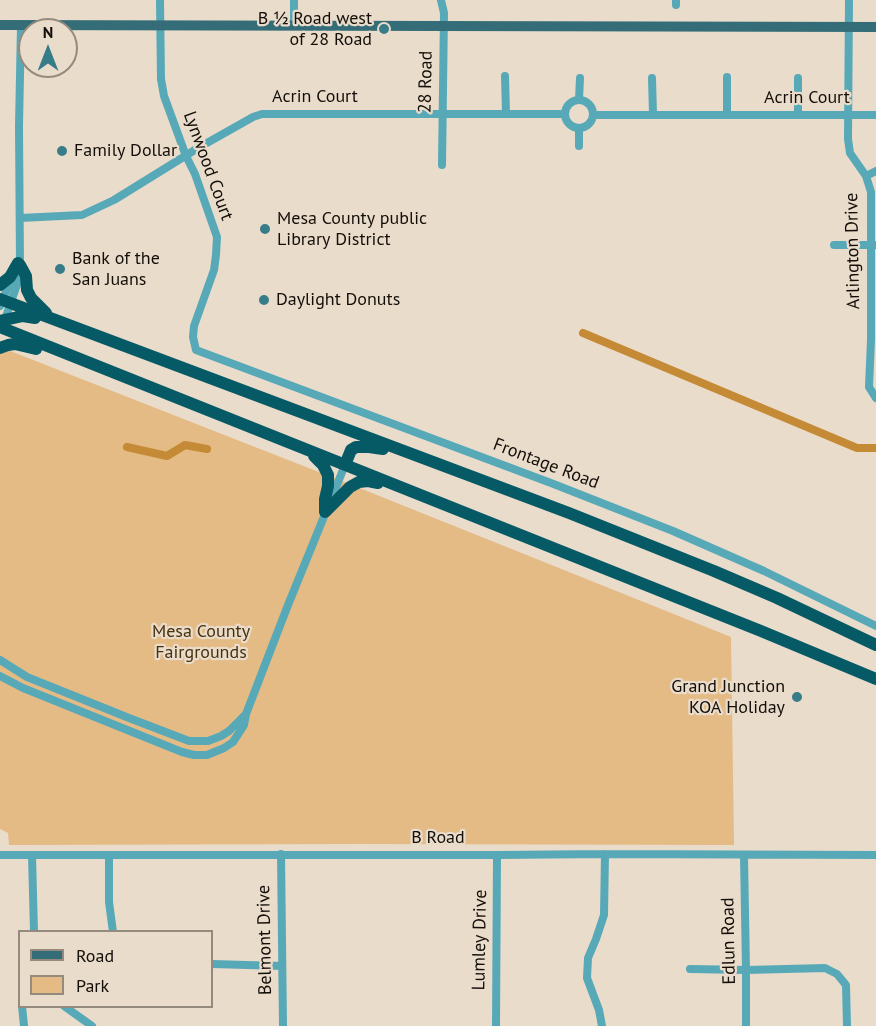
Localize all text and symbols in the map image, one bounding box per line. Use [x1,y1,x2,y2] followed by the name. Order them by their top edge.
[258,8,372,50] place label: B ½ Road west of 28 Road
[18,18,78,78] north arrow
[43,22,53,42] text: N
[377,22,391,36] marker: B ½ Road west of 28 Road
[415,51,437,113] street label: 28 Road
[272,86,358,108] street label: Acrin Court
[764,87,850,109] street label: Acrin Court
[178,109,238,223] street label: Lynwood Court
[74,140,177,162] place label: Family Dollar
[55,144,69,158] marker: Family Dollar
[841,192,865,310] street label: Arlington Drive
[277,208,427,250] place label: Mesa County public Library District
[258,222,272,236] marker: Mesa County public Library District
[72,248,160,290] place label: Bank of the San Juans
[53,262,67,276] marker: Bank of the San Juans
[276,289,400,311] place label: Daylight Donuts
[257,293,271,307] marker: Daylight Donuts
[490,434,602,494] street label: Frontage Road
[152,621,250,664] park label: Mesa County Fairgrounds
[671,676,785,718] place label: Grand Junction KOA Holiday
[790,690,804,704] marker: Grand Junction KOA Holiday
[411,827,465,849] street label: B Road
[253,885,277,995] street label: Belmont Drive
[468,889,492,991] street label: Lumley Drive
[717,897,741,985] street label: Edlun Road
[18,930,213,1008] legend
[76,944,114,967] text: Road
[76,974,109,997] text: Park

